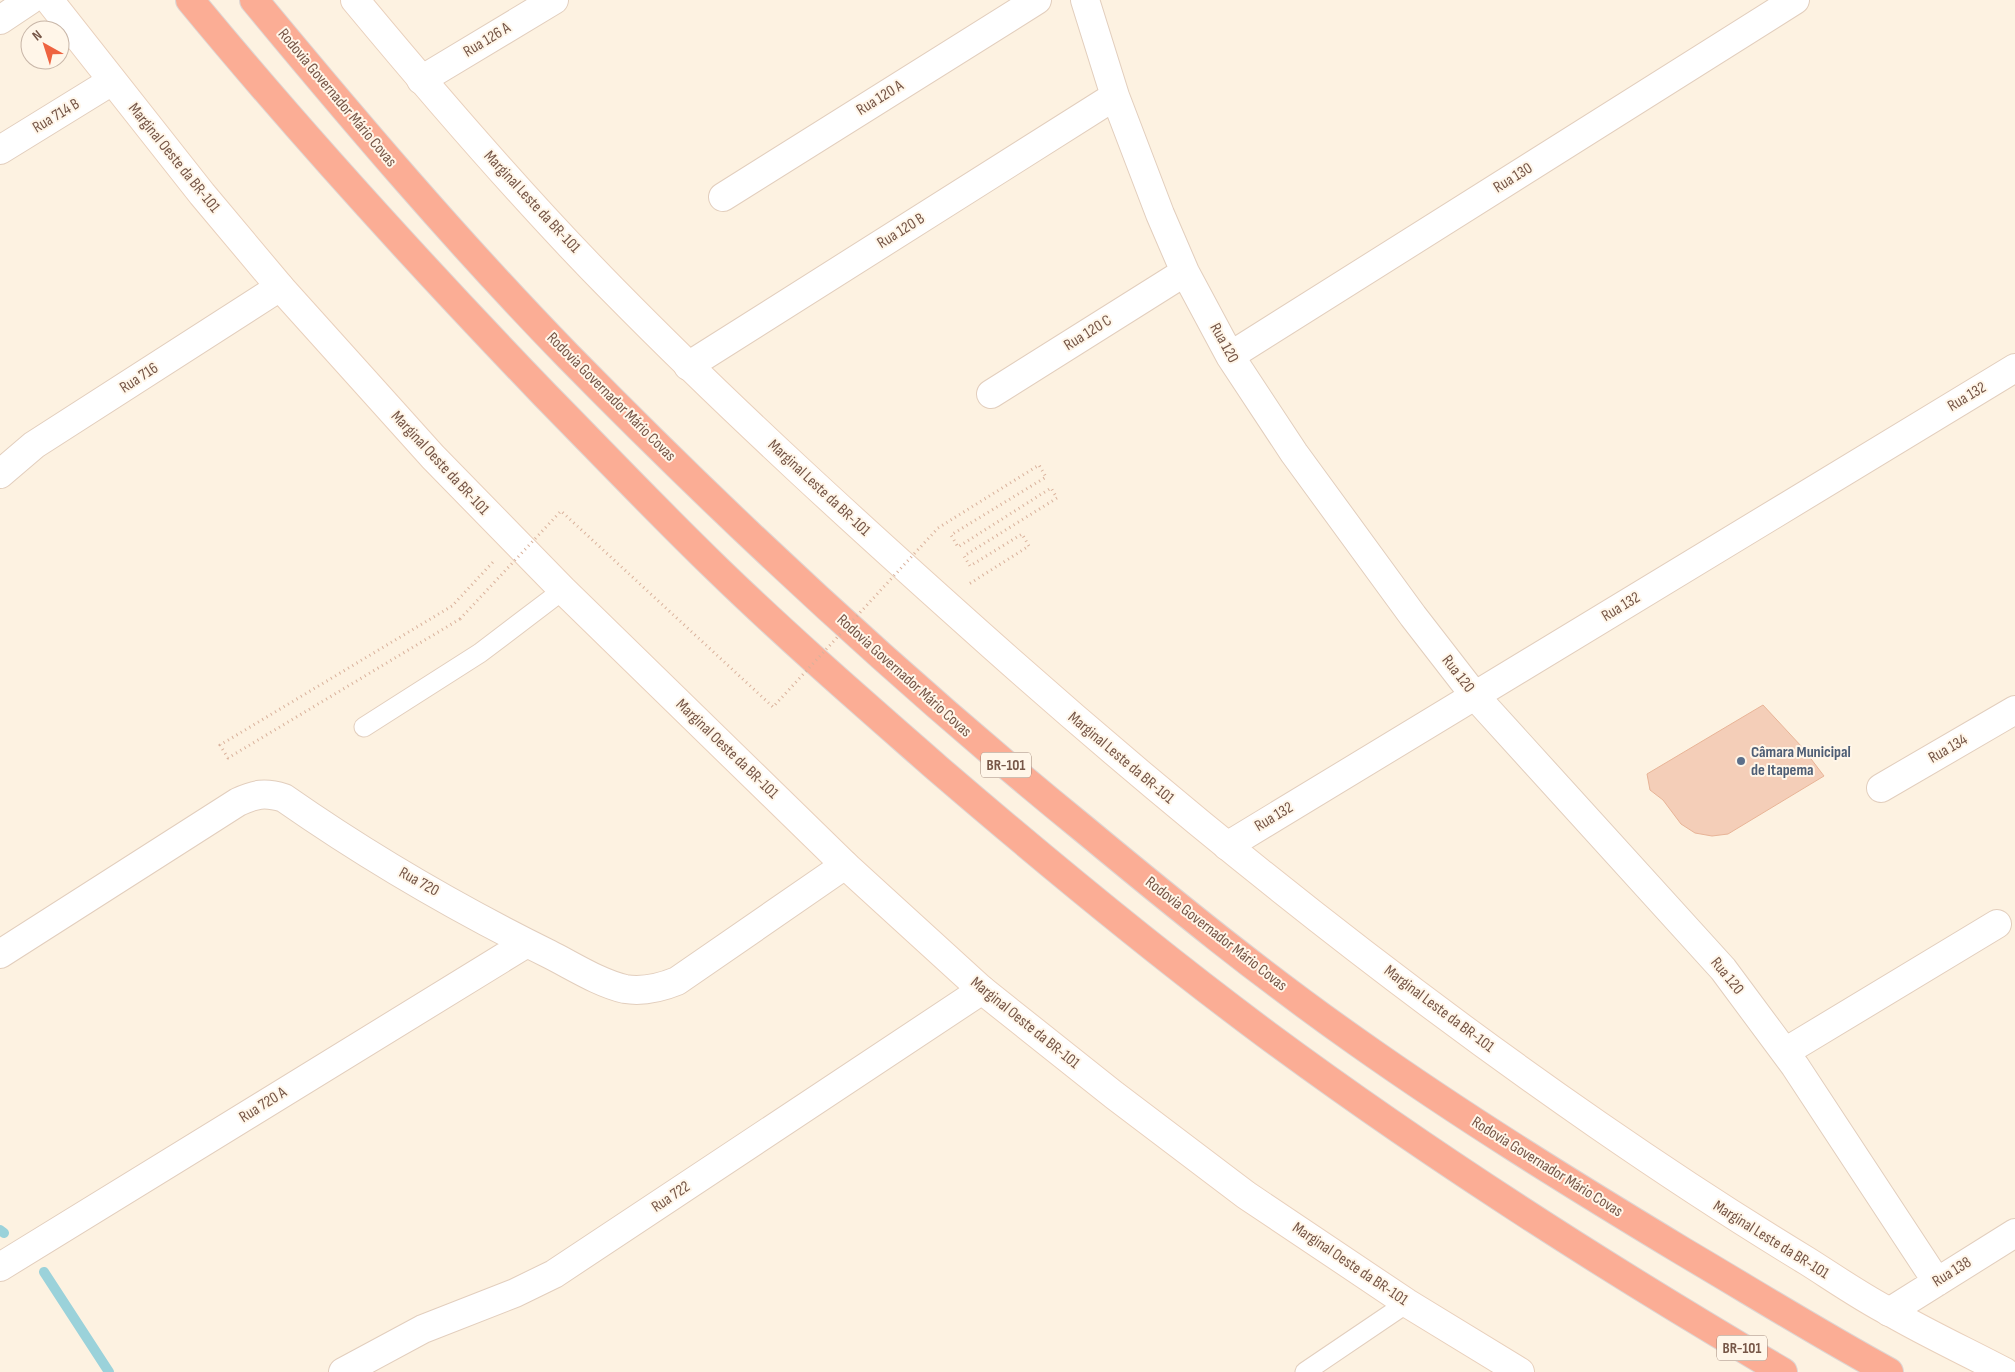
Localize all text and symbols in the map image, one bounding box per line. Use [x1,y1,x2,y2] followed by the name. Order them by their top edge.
[460,19,514,61] street label: Rua 126 A
[20,20,70,70] north arrow
[274,25,400,171] street label: Rodovia Governador Mário Covas
[29,26,45,44] text: N
[853,76,907,120] street label: Rua 120 A
[29,95,83,137] street label: Rua 714 B
[124,99,224,217] street label: Marginal Oeste da BR-101
[480,147,585,257] street label: Marginal Leste da BR-101
[1490,159,1536,197] street label: Rua 130
[874,209,928,253] street label: Rua 120 B
[1061,311,1116,355] street label: Rua 120 C
[1205,320,1243,366] street label: Rua 120
[543,329,680,466] street label: Rodovia Governador Mário Covas
[116,359,162,397] street label: Rua 716
[1944,378,1990,416] street label: Rua 132
[387,407,493,519] street label: Marginal Oeste da BR-101
[764,436,874,541] street label: Marginal Leste da BR-101
[1598,588,1644,626] street label: Rua 132
[833,611,975,742] street label: Rodovia Governador Mário Covas
[1437,651,1479,697] street label: Rua 120
[672,695,783,803] street label: Marginal Oeste da BR-101
[1064,708,1178,808] street label: Marginal Leste da BR-101
[1925,730,1971,768] street label: Rua 134
[1751,743,1851,780] place label: Câmara Municipal de Itapema
[981,752,1031,778] road number: BR-101
[1735,755,1747,767] marker: Câmara Municipal de Itapema
[1251,798,1297,836] street label: Rua 132
[396,863,442,901] street label: Rua 720
[1141,873,1291,995] street label: Rodovia Governador Mário Covas
[1706,954,1748,998] street label: Rua 120
[1380,961,1498,1057] street label: Marginal Leste da BR-101
[966,973,1084,1073] street label: Marginal Oeste da BR-101
[236,1083,290,1127] street label: Rua 720 A
[1468,1113,1626,1221] street label: Rodovia Governador Mário Covas
[648,1177,694,1217] street label: Rua 722
[1710,1197,1833,1284] street label: Marginal Leste da BR-101
[1289,1218,1412,1310] street label: Marginal Oeste da BR-101
[1929,1253,1975,1291] street label: Rua 138
[1717,1336,1767,1360] road number: BR-101

